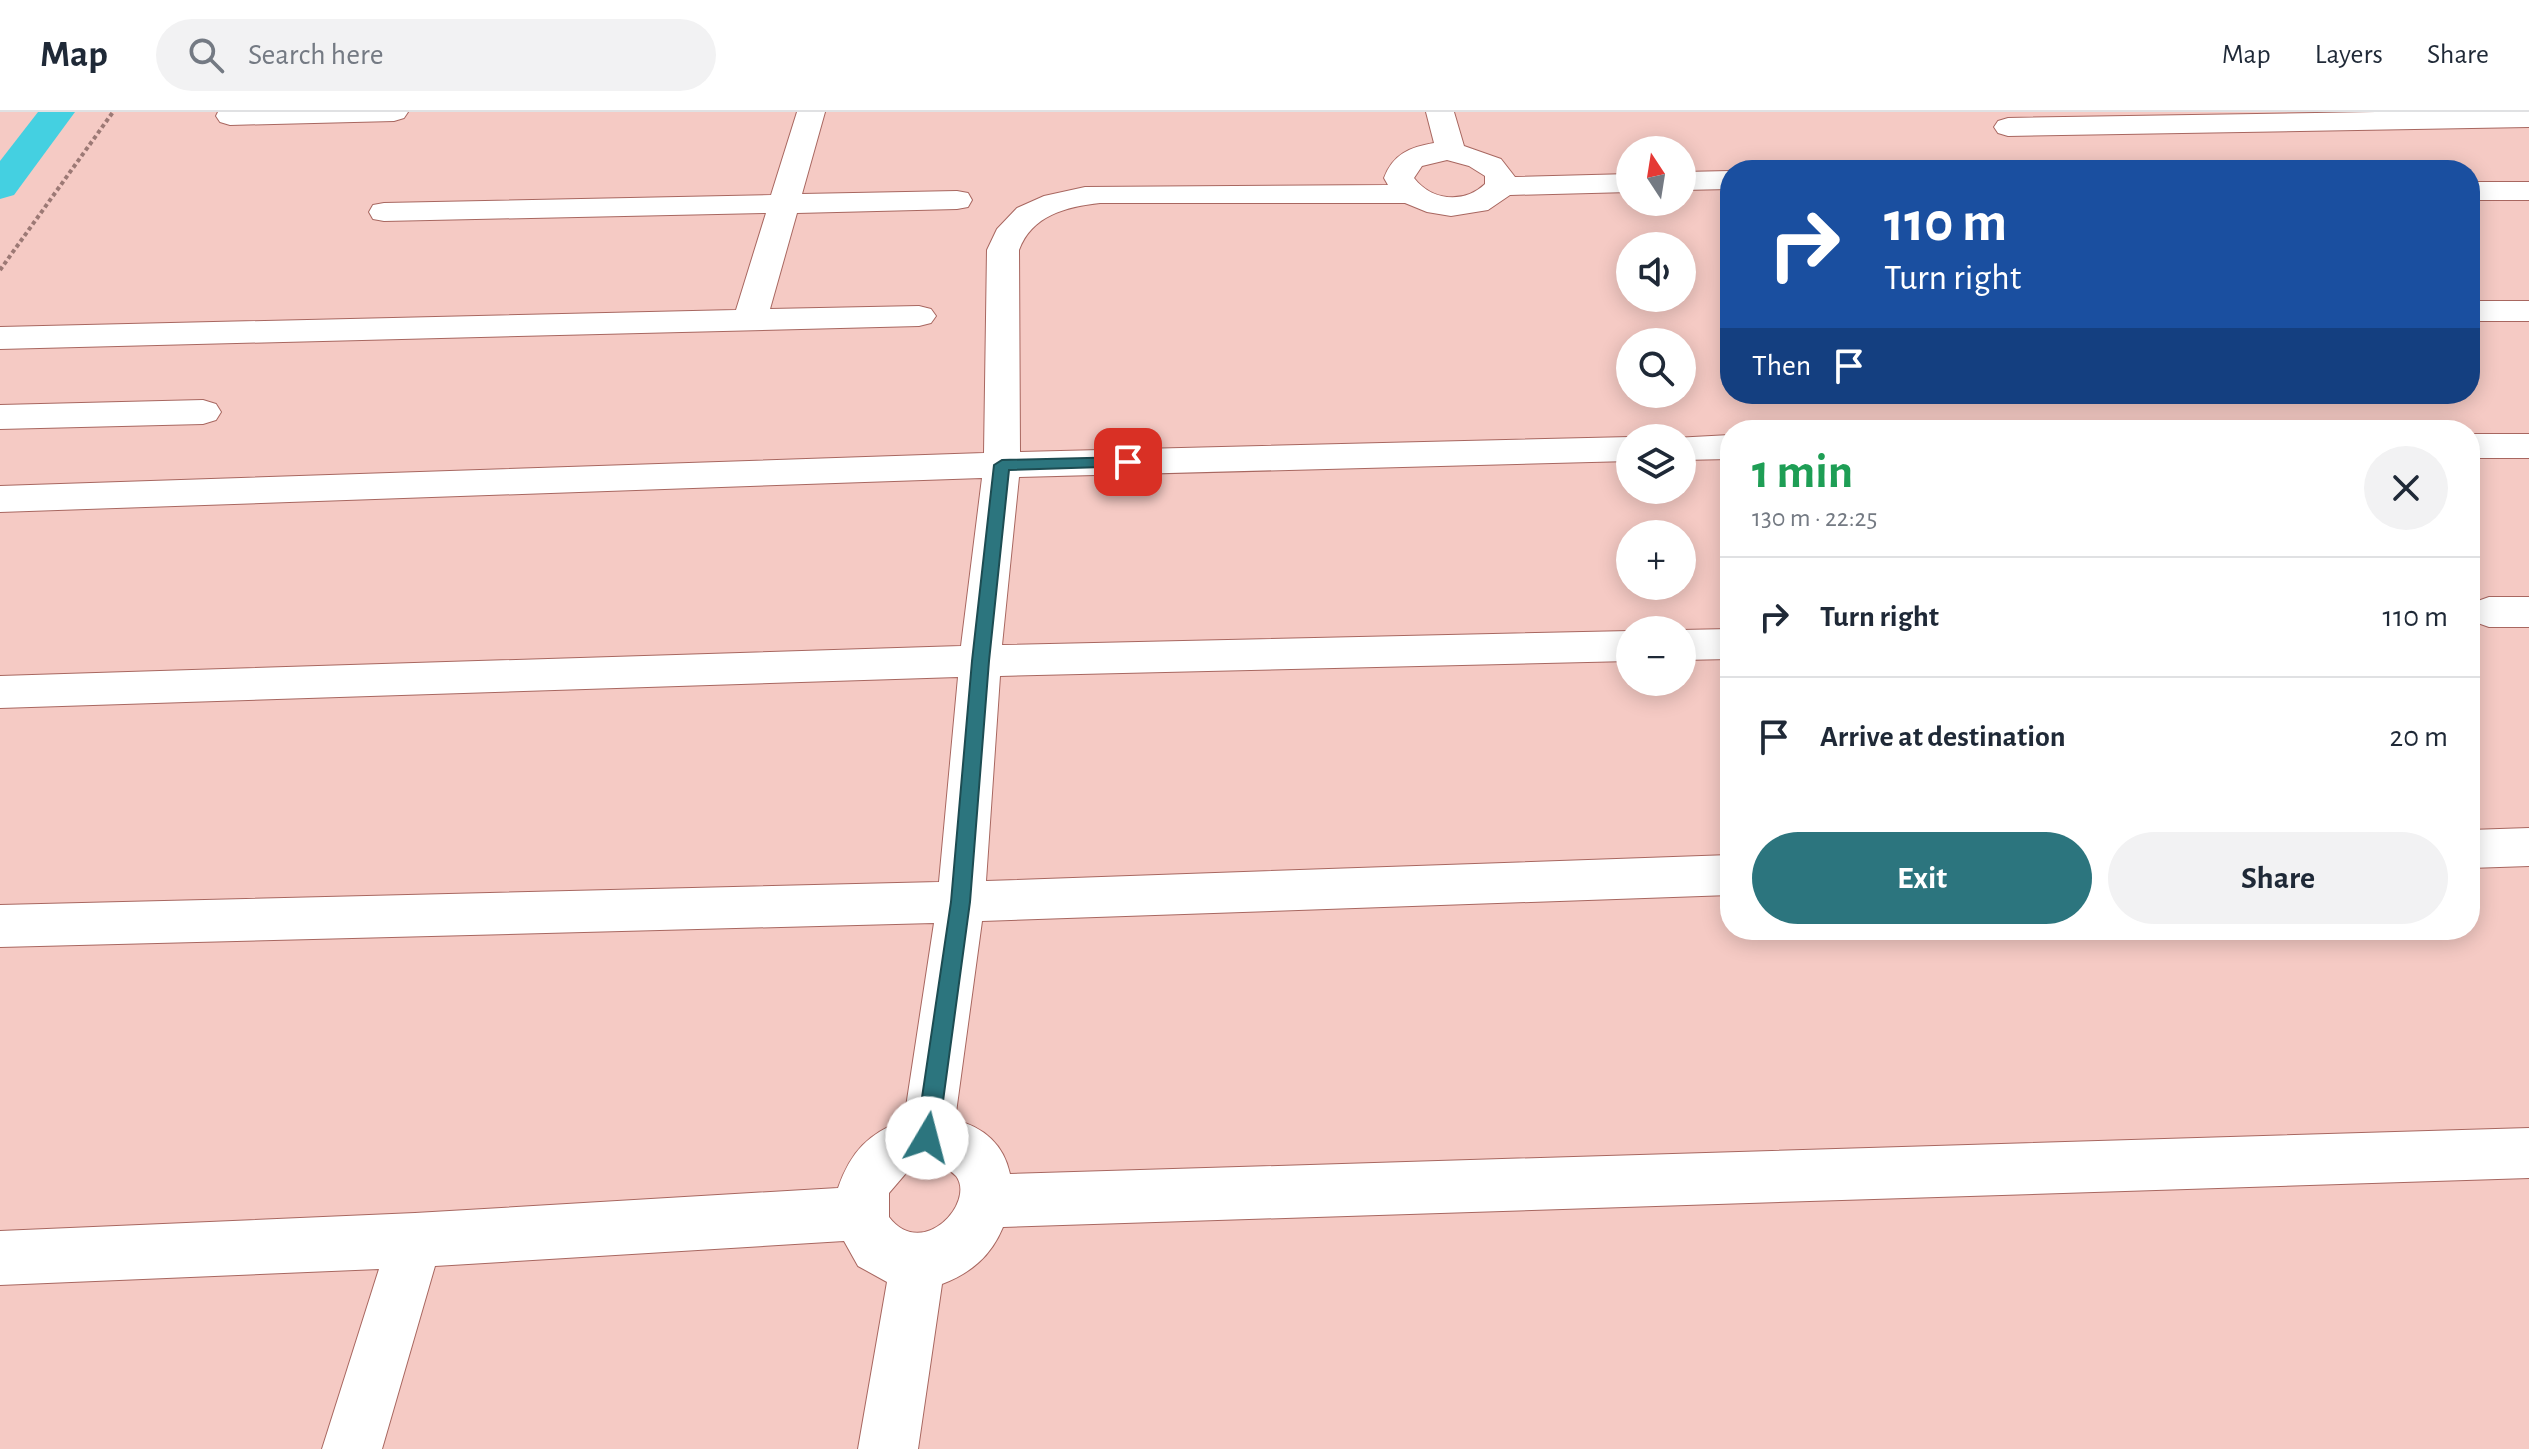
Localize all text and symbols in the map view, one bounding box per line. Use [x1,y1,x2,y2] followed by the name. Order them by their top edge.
[156,19,716,91] search box
[184,33,228,77] icon: search
[40,36,108,74] text: Map
[248,40,384,70] text: Search here
[2222,41,2271,69] text: Map
[2315,41,2383,69] text: Layers
[2427,41,2489,69] text: Share
[1616,136,1696,216] north arrow
[1616,136,1696,696] map controls
[1752,192,1856,296] icon: right
[1884,195,2007,251] text: 110 m
[1616,232,1696,312] button: sound
[1884,260,2021,296] text: Turn right
[1616,328,1696,408] button: search
[1827,344,1871,388] icon: arrive
[1752,351,1811,381] text: Then
[1616,424,1696,504] button: layers
[1094,428,1162,496] pin
[1106,440,1150,484] icon: arrive
[2364,446,2448,530] button: close
[1752,449,1853,497] text: 1 min
[1752,505,1877,531] text: 130 m · 22:25
[1616,520,1696,600] button: +
[1752,595,1796,639] icon: right
[1820,602,1939,632] text: Turn right
[2383,602,2448,632] text: 110 m
[1616,616,1696,696] button: −
[1752,715,1796,759] icon: arrive
[1820,722,2066,752] text: Arrive at destination
[2390,722,2448,752] text: 20 m
[1752,832,2092,924] button: Exit
[2108,832,2448,924] button: Share
[885,1096,969,1180] position arrow

